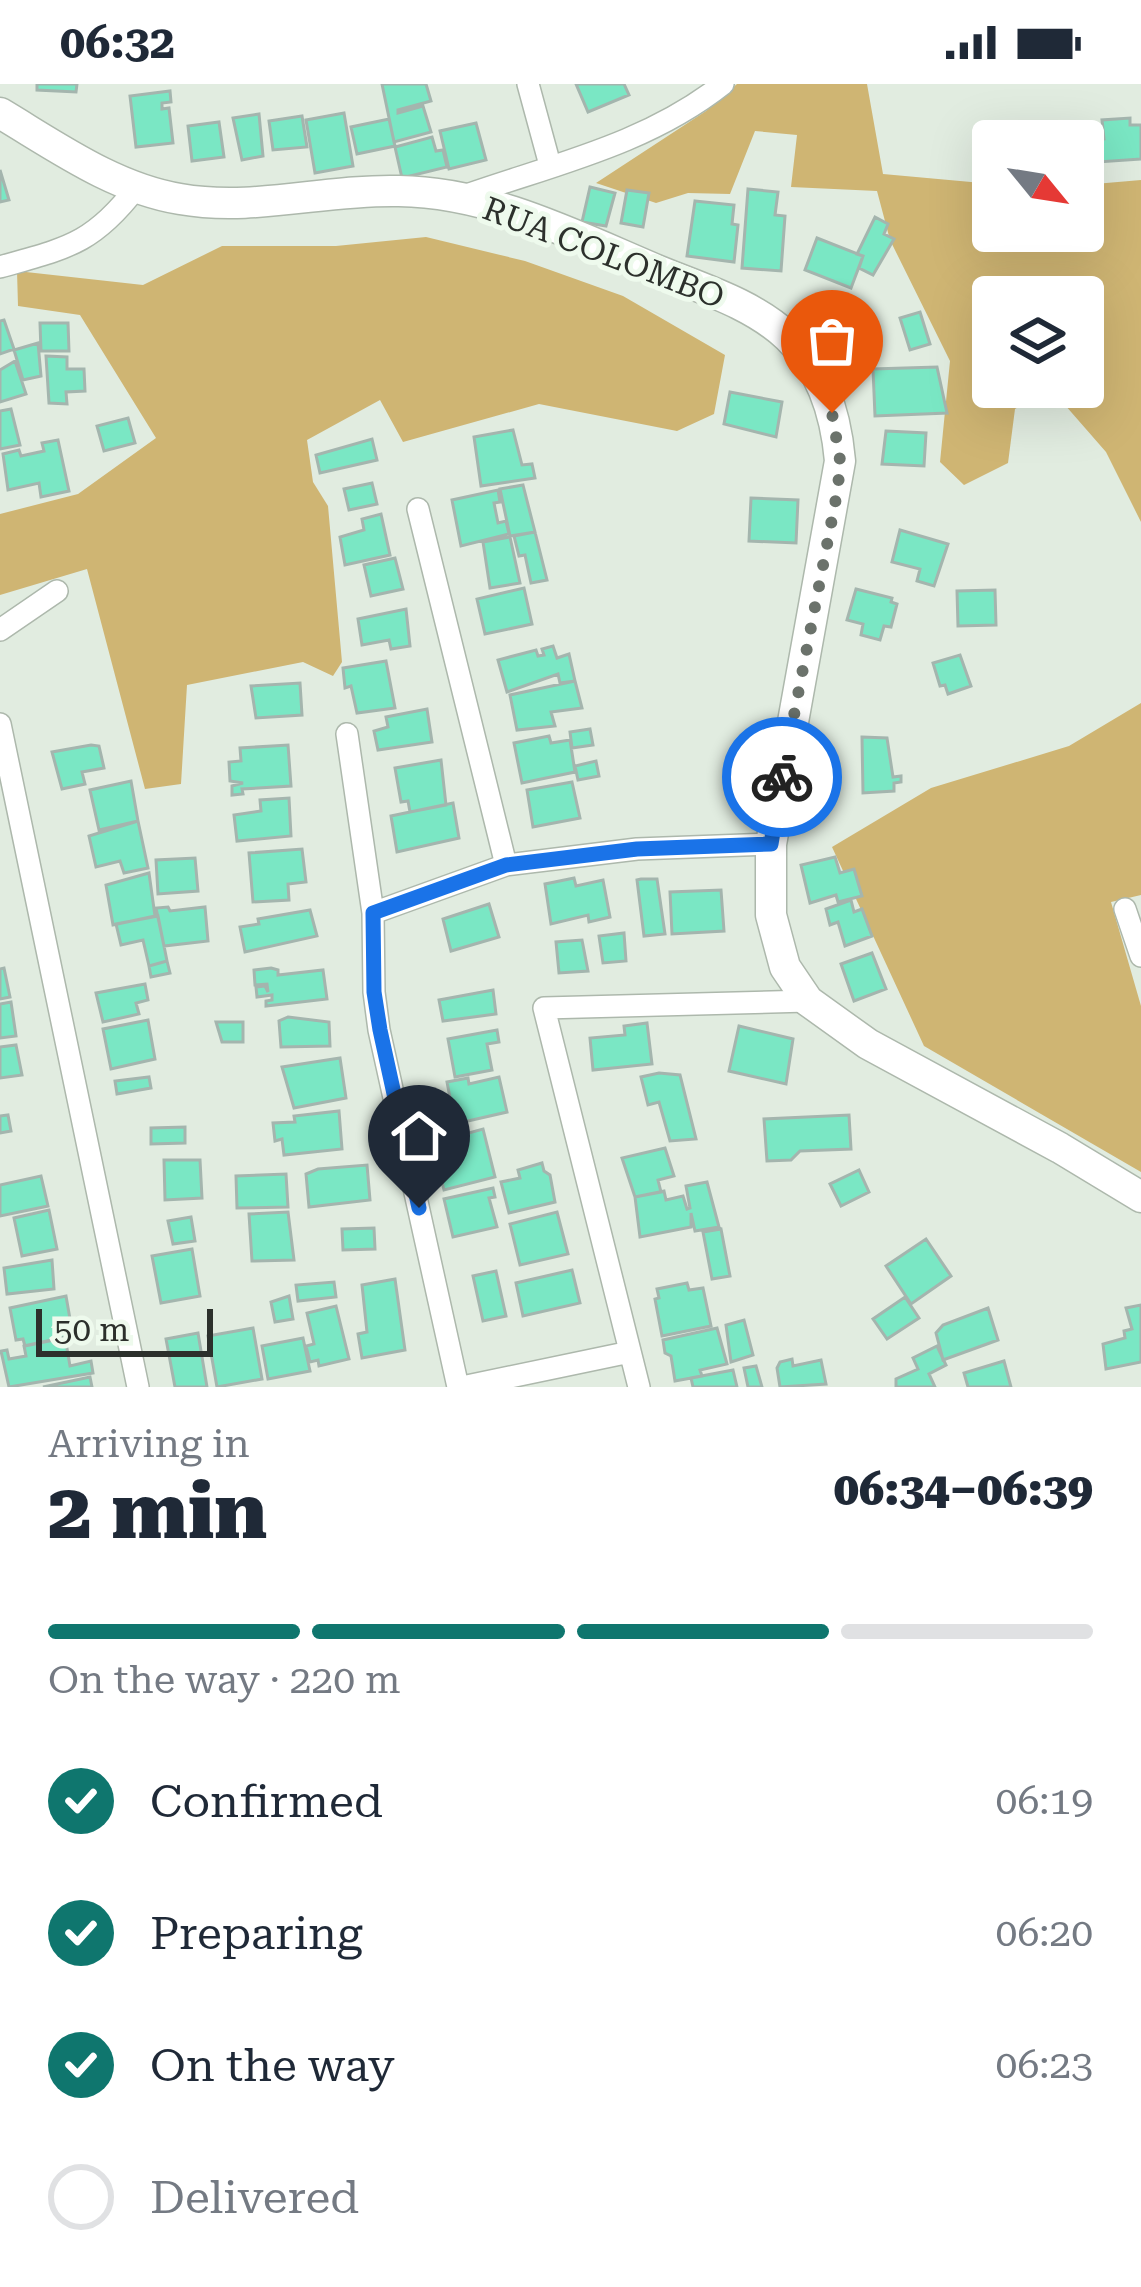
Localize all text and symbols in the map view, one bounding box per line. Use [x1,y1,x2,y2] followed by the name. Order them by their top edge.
[60,16,175,69] text: 06:32
[972,120,1104,252] north arrow
[972,120,1104,408] map controls
[478,189,730,316] street label: RUA COLOMBO
[972,276,1104,408] button: layers
[781,290,883,413] pin
[799,308,865,374] icon: bag
[722,717,842,837] courier
[749,744,815,810] icon: bike
[368,1085,470,1208] pin
[386,1103,452,1169] icon: home
[36,1303,213,1356] scale bar
[54,1310,129,1349] text: 50 m
[48,1421,250,1467] text: Arriving in
[834,1463,1093,1516] text: 06:34–06:39
[48,1466,267,1557] text: 2 min
[48,1657,400,1703] text: On the way · 220 m
[48,1768,114,1834] icon: check
[150,1775,383,1828] text: Confirmed
[996,1778,1093,1824] text: 06:19
[48,1900,114,1966] icon: check
[150,1907,363,1960] text: Preparing
[996,1910,1093,1956] text: 06:20
[48,2032,114,2098] icon: check
[150,2039,395,2092] text: On the way
[996,2042,1093,2088] text: 06:23
[150,2171,359,2224] text: Delivered

